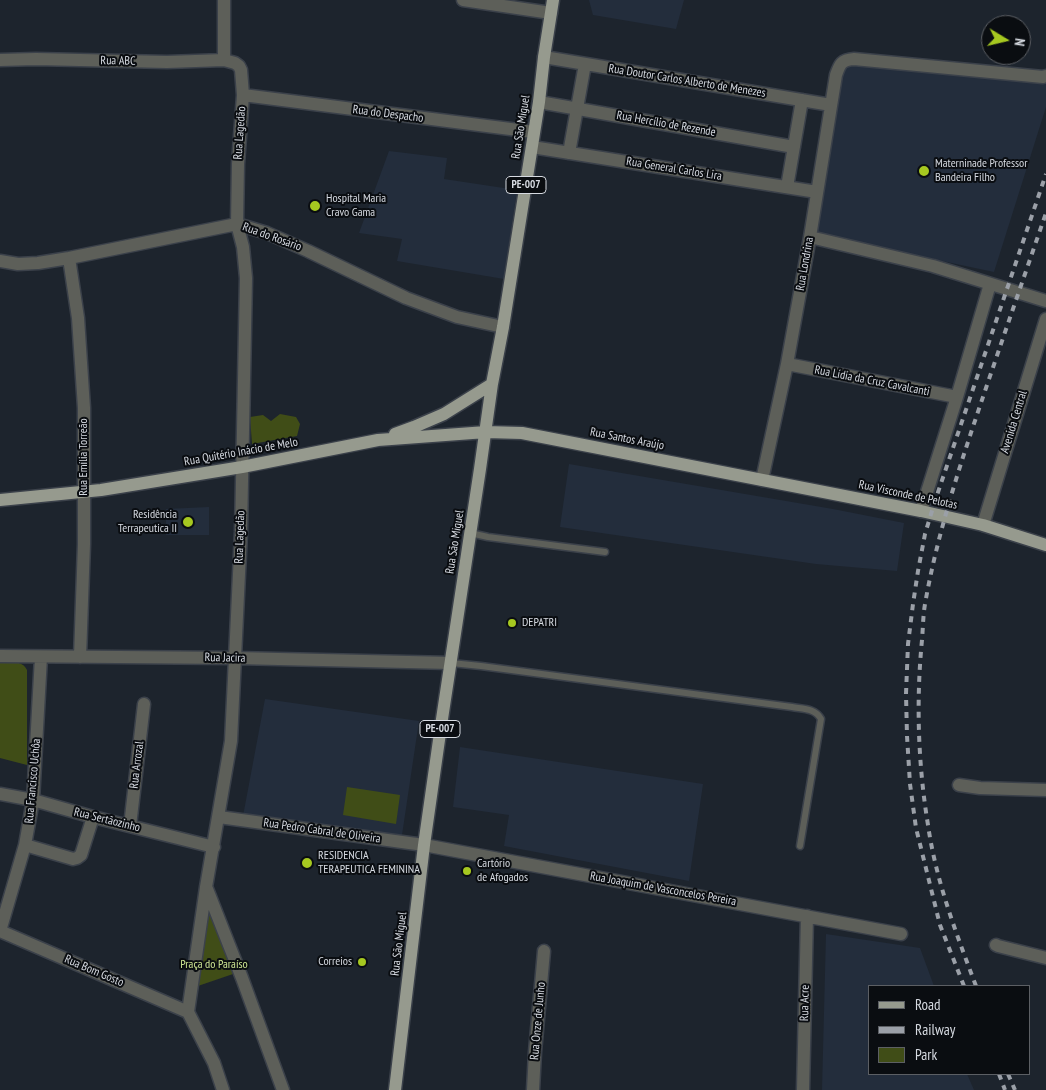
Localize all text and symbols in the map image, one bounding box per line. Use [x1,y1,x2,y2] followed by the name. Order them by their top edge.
[981,15,1031,65] north arrow
[1010,37,1029,47] text: N
[100,53,136,69] street label: Rua ABC
[607,61,767,101] street label: Rua Doutor Carlos Alberto de Menezes
[509,94,533,160] street label: Rua São Miguel
[352,103,424,125] street label: Rua do Despacho
[231,106,249,160] street label: Rua Lagedão
[615,108,717,140] street label: Rua Hercílio de Rezende
[625,154,723,184] street label: Rua General Carlos Lira
[935,157,1027,185] place label: Materninade Professor Bandeira Filho
[917,164,931,178] marker: Materninade Professor Bandeira Filho
[506,176,546,194] road number: PE-007
[326,192,386,220] place label: Hospital Maria Cravo Gama
[308,199,322,213] marker: Hospital Maria Cravo Gama
[241,220,303,254] street label: Rua do Rosário
[793,236,817,292] street label: Rua Londrina
[813,363,931,399] street label: Rua Lídia da Cruz Cavalcanti
[998,389,1030,455] street label: Avenida Central
[77,418,91,496] street label: Rua Emília Torreão
[589,425,665,453] street label: Rua Santos Araújo
[183,435,299,469] street label: Rua Quitério Inácio de Melo
[857,477,959,513] street label: Rua Visconde de Pelotas
[118,508,177,536] place label: Residência Terrapeutica II
[443,509,467,575] street label: Rua São Miguel
[232,510,248,564] street label: Rua Lagedão
[181,515,195,529] marker: Residência Terrapeutica II
[522,616,557,630] place label: DEPATRI
[506,617,518,629] marker: DEPATRI
[204,650,246,666] street label: Rua Jacira
[420,721,460,738] road number: PE-007
[22,738,44,824] street label: Rua Francisco Uchôa
[127,741,147,789] street label: Rua Arrozal
[72,805,142,835] street label: Rua Sertãozinho
[262,816,382,846] street label: Rua Pedro Cabral de Oliveira
[318,849,420,877] place label: RESIDENCIA TERAPEUTICA FEMININA
[300,856,314,870] marker: RESIDENCIA TERAPEUTICA FEMININA
[477,857,528,885] place label: Cartório de Afogados
[461,865,473,877] marker: Cartório de Afogados
[589,869,737,909] street label: Rua Joaquim de Vasconcelos Pereira
[388,911,410,977] street label: Rua São Miguel
[62,952,126,990] street label: Rua Bom Gosto
[318,955,352,969] place label: Correios
[356,956,368,968] marker: Correios
[180,958,248,972] park label: Praça do Paraíso
[527,981,549,1061] street label: Rua Onze de Junho
[797,985,813,1021] street label: Rua Acre
[868,985,1031,1075] legend
[915,995,941,1014] text: Road
[915,1020,955,1039] text: Railway
[915,1045,937,1064] text: Park

